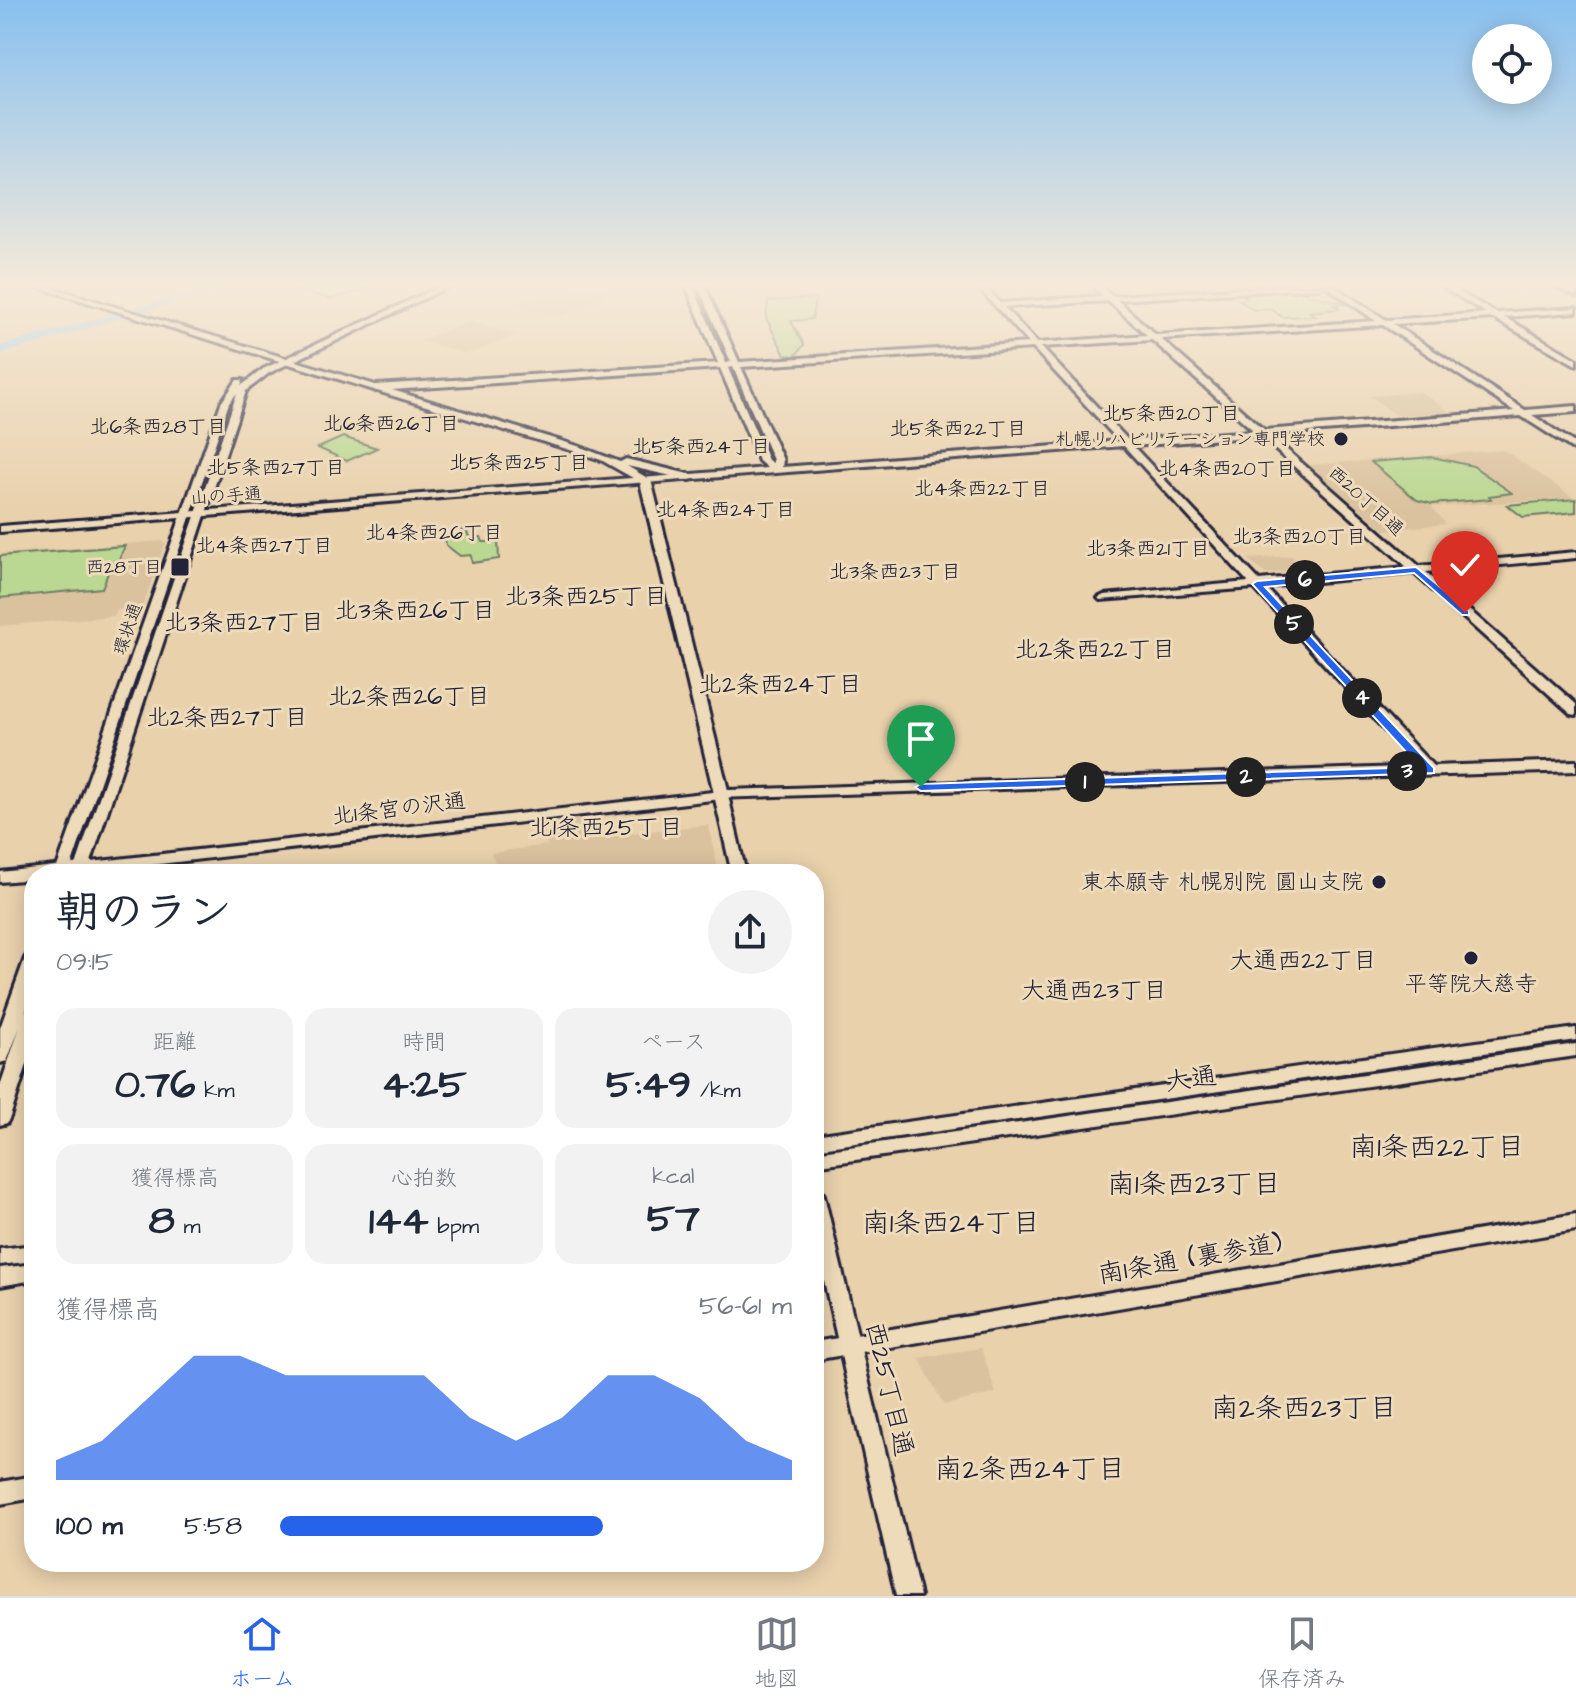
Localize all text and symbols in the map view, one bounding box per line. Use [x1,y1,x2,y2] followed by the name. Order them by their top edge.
[1472,24,1552,104] map controls
[1472,24,1552,104] button: locate
[1102,400,1240,428] district label: 北5条西20丁目
[323,410,459,438] district label: 北6条西26丁目
[90,413,226,441] district label: 北6条西28丁目
[889,415,1027,443] district label: 北5条西22丁目
[1055,427,1325,452] place label: 札幌リハビリテーション専門学校
[1332,430,1350,448] marker: 札幌リハビリテーション専門学校
[631,433,771,461] district label: 北5条西24丁目
[449,449,589,477] district label: 北5条西25丁目
[207,454,345,482] district label: 北5条西27丁目
[1158,455,1296,483] district label: 北4条西20丁目
[1323,460,1409,542] street label: 西20丁目通
[914,475,1050,503] district label: 北4条西22丁目
[189,481,263,511] street label: 山の手通
[657,496,795,524] district label: 北4条西24丁目
[365,519,503,547] district label: 北4条西26丁目
[1232,523,1366,551] district label: 北3条西20丁目
[1431,531,1499,613] pin
[195,532,333,560] district label: 北4条西27丁目
[1086,535,1210,563] district label: 北3条西21丁目
[1443,543,1487,587] icon: check
[86,555,162,580] place label: 西28丁目
[169,556,191,578] marker: 西28丁目
[829,558,961,586] district label: 北3条西23丁目
[1285,560,1325,600] pin: 6
[1298,564,1312,595] text: 6
[505,580,667,614] district label: 北3条西25丁目
[335,594,496,628] district label: 北3条西26丁目
[107,599,149,659] street label: 環状通
[1274,604,1314,644] pin: 5
[164,606,324,640] district label: 北3条西27丁目
[1286,608,1302,639] text: 5
[1014,633,1176,667] district label: 北2条西22丁目
[698,668,862,702] district label: 北2条西24丁目
[1342,678,1382,718] pin: 4
[328,680,490,714] district label: 北2条西26丁目
[1355,682,1369,713] text: 4
[146,701,308,735] district label: 北2条西27丁目
[887,705,955,787] pin
[899,717,943,761] icon: arrive
[1387,751,1427,791] pin: 3
[1401,755,1413,786] text: 3
[1226,757,1266,797] pin: 2
[1240,761,1252,792] text: 2
[1065,762,1105,802] pin: 1
[1084,766,1086,797] text: 1
[330,785,468,833] street label: 北1条宮の沢通
[529,811,683,845] district label: 北1条西25丁目
[1081,867,1363,898] place label: 東本願寺 札幌別院 圓山支院
[1370,873,1388,891] marker: 東本願寺 札幌別院 圓山支院
[56,883,232,944] text: 朝のラン
[708,890,792,974] button: share
[56,944,113,980] text: 09:15
[1229,944,1377,978] district label: 大通西22丁目
[1462,949,1480,967] marker: 平等院大慈寺
[1405,969,1537,1000] place label: 平等院大慈寺
[1021,974,1167,1008] district label: 大通西23丁目
[153,1027,197,1058] text: 距離
[402,1027,446,1058] text: 時間
[641,1027,706,1058] text: ペース
[115,1058,195,1113] text: 0.76
[381,1058,467,1113] text: 4:25
[606,1058,691,1113] text: 5:49
[1163,1058,1219,1100] street label: 大通
[195,1075,235,1106] text: km
[691,1075,741,1106] text: /km
[1349,1128,1525,1167] district label: 南1条西22丁目
[652,1161,694,1192] text: kcal
[131,1163,219,1194] text: 獲得標高
[391,1163,457,1194] text: 心拍数
[1107,1165,1281,1204] district label: 南1条西23丁目
[647,1192,700,1247] text: 57
[149,1194,175,1249] text: 8
[369,1194,429,1249] text: 144
[862,1204,1040,1243] district label: 南1条西24丁目
[175,1211,201,1242] text: m
[429,1211,479,1242] text: bpm
[1095,1225,1285,1293] street label: 南1条通 (裏参道)
[699,1288,792,1324] text: 56–61 m
[56,1292,160,1328] text: 獲得標高
[856,1318,922,1460] street label: 西25丁目通
[1211,1389,1397,1428] district label: 南2条西23丁目
[934,1450,1126,1489] district label: 南2条西24丁目
[56,1508,123,1544] text: 100 m
[184,1508,242,1544] text: 5:58
[230,1612,295,1695] tab: ホーム
[755,1612,799,1695] tab: 地図
[1258,1612,1346,1695] tab: 保存済み

